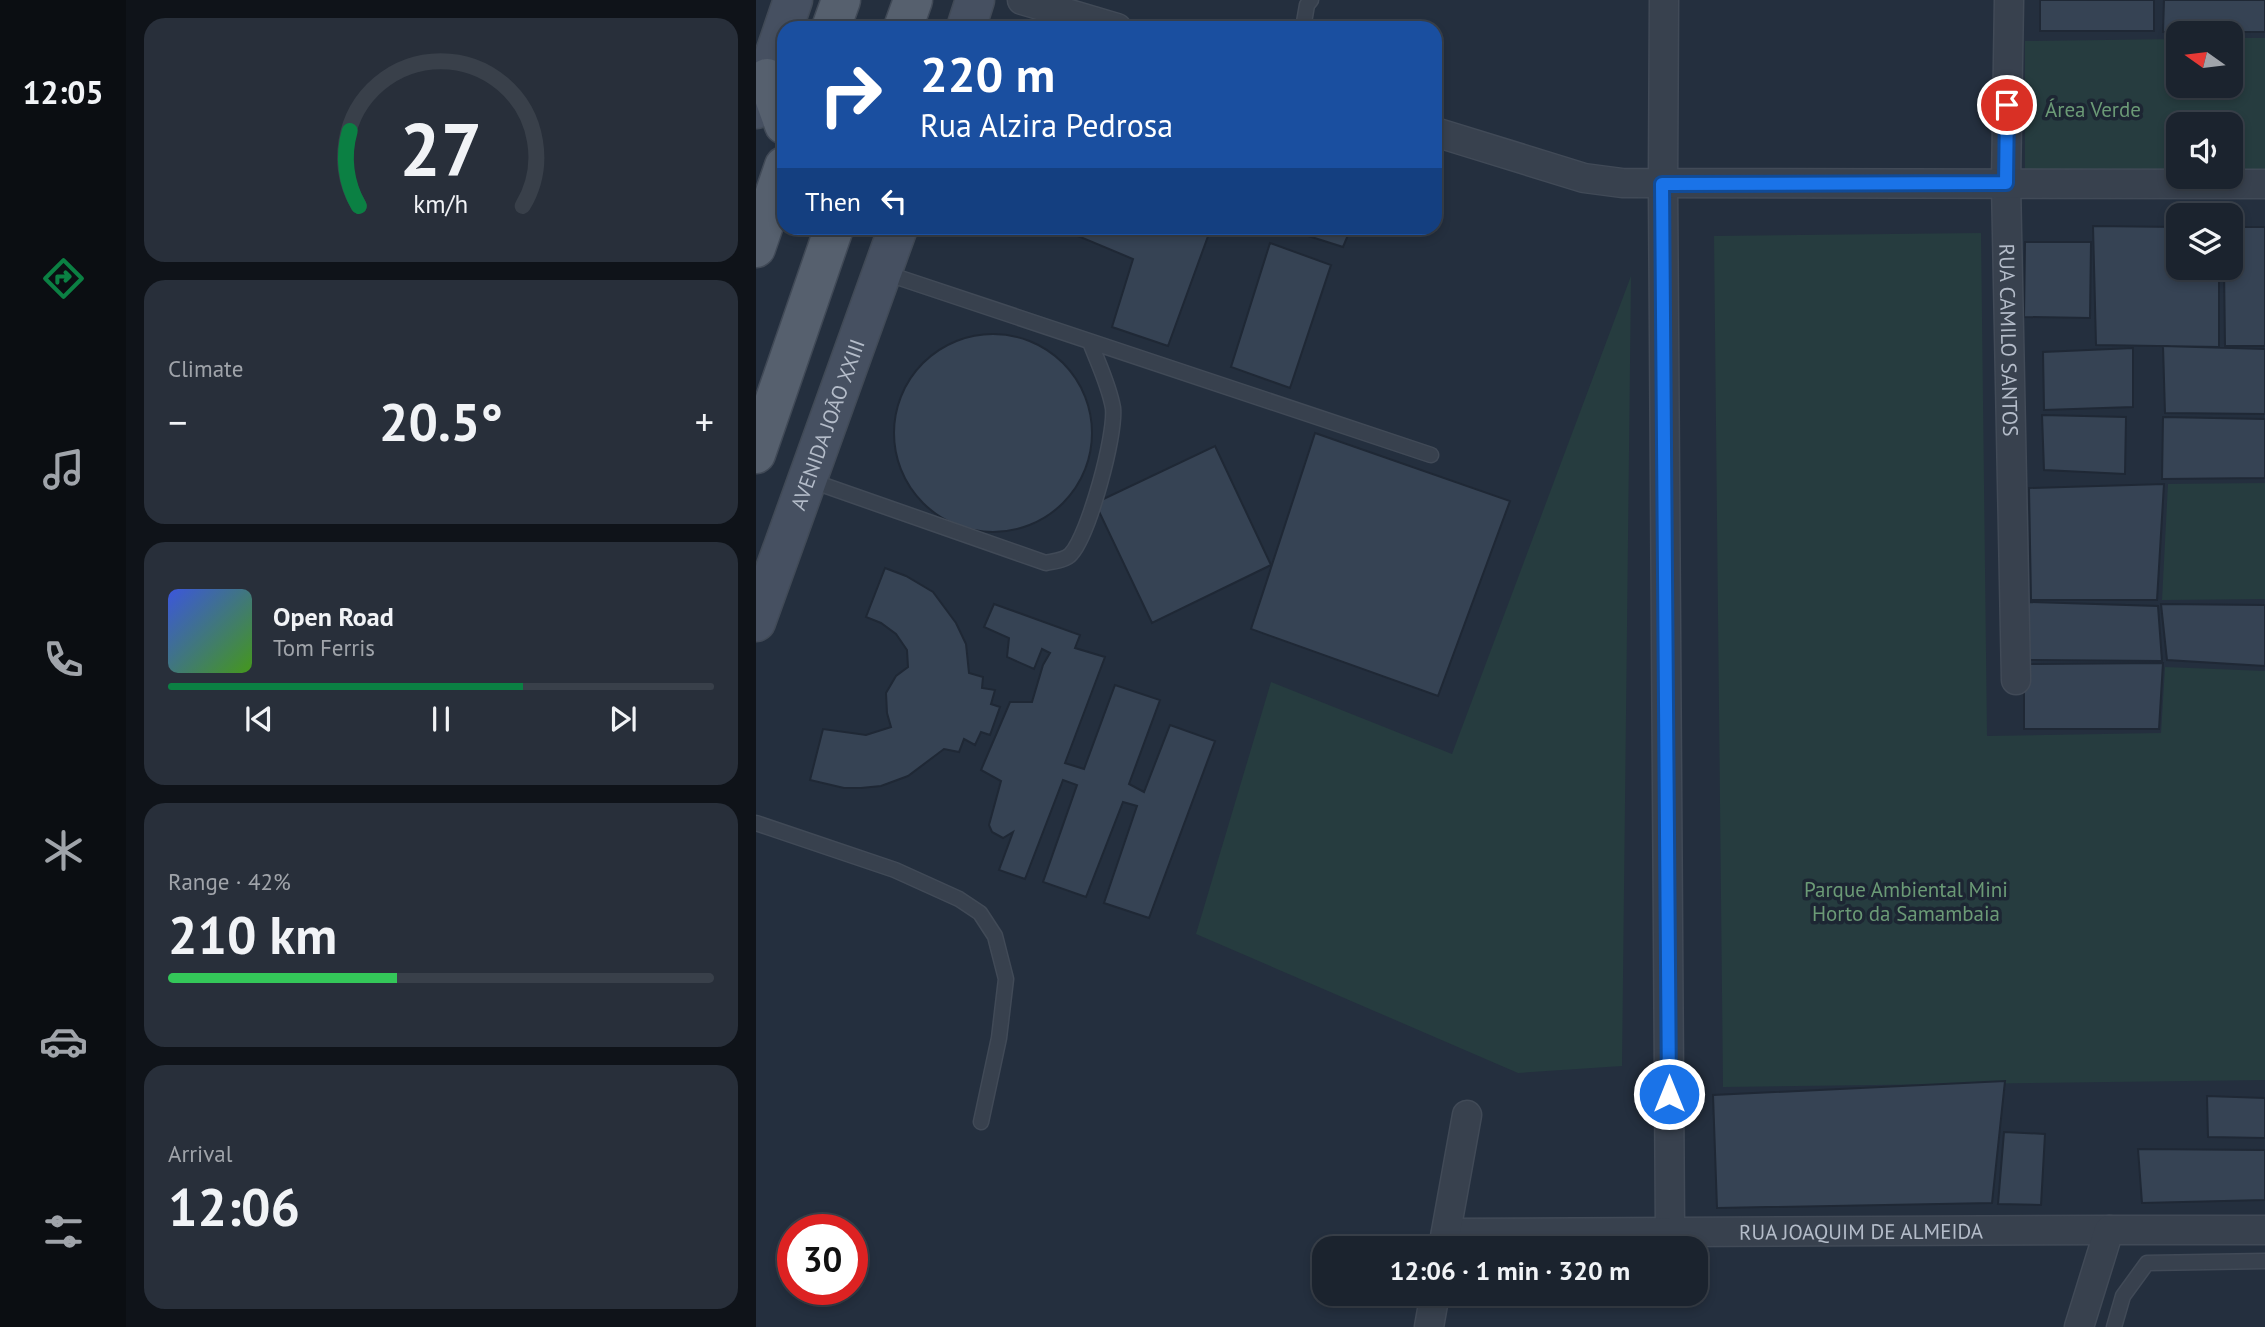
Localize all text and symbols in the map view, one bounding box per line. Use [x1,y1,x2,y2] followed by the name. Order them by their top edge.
[2166,21,2244,98] north arrow
[2166,21,2243,280] map controls
[920,42,1055,106] text: 220 m
[805,49,896,140] icon: right
[22,71,104,113] text: 12:05
[1977,75,2037,135] pin
[1988,86,2026,124] icon: arrive
[2045,96,2141,123] park label: Área Verde
[400,102,482,196] text: 27
[920,104,1173,146] text: Rua Alzira Pedrosa
[2166,112,2243,189] button: sound
[875,182,913,220] icon: left
[805,185,861,218] text: Then
[414,188,468,220] text: km/h
[2166,203,2243,280] button: layers
[1994,243,2025,437] street label: RUA CAMILO SANTOS
[39,254,88,303] icon: directions
[784,335,870,514] street label: AVENIDA JOÃO XXIII
[168,354,243,383] text: Climate
[379,388,503,455] text: 20.5°
[168,397,187,446] text: −
[695,397,714,446] text: +
[39,445,88,494] icon: music
[273,600,394,633] text: Open Road
[273,633,375,662] text: Tom Ferris
[39,635,88,684] icon: phone
[240,700,278,738] icon: previous
[422,700,460,738] icon: pause
[604,700,642,738] icon: next
[39,826,88,875] icon: climate
[168,867,291,896] text: Range · 42%
[1804,876,2008,927] park label: Parque Ambiental Mini Horto da Samambaia
[168,901,337,968] text: 210 km
[39,1017,88,1066] icon: car
[1632,1057,1706,1131] position arrow
[168,1139,232,1168] text: Arrival
[168,1173,300,1240] text: 12:06
[39,1207,88,1256] icon: filters
[777,1214,868,1305] speed limit sign: 30
[1739,1217,1984,1245] street label: RUA JOAQUIM DE ALMEIDA
[1390,1254,1630,1287] text: 12:06 · 1 min · 320 m

